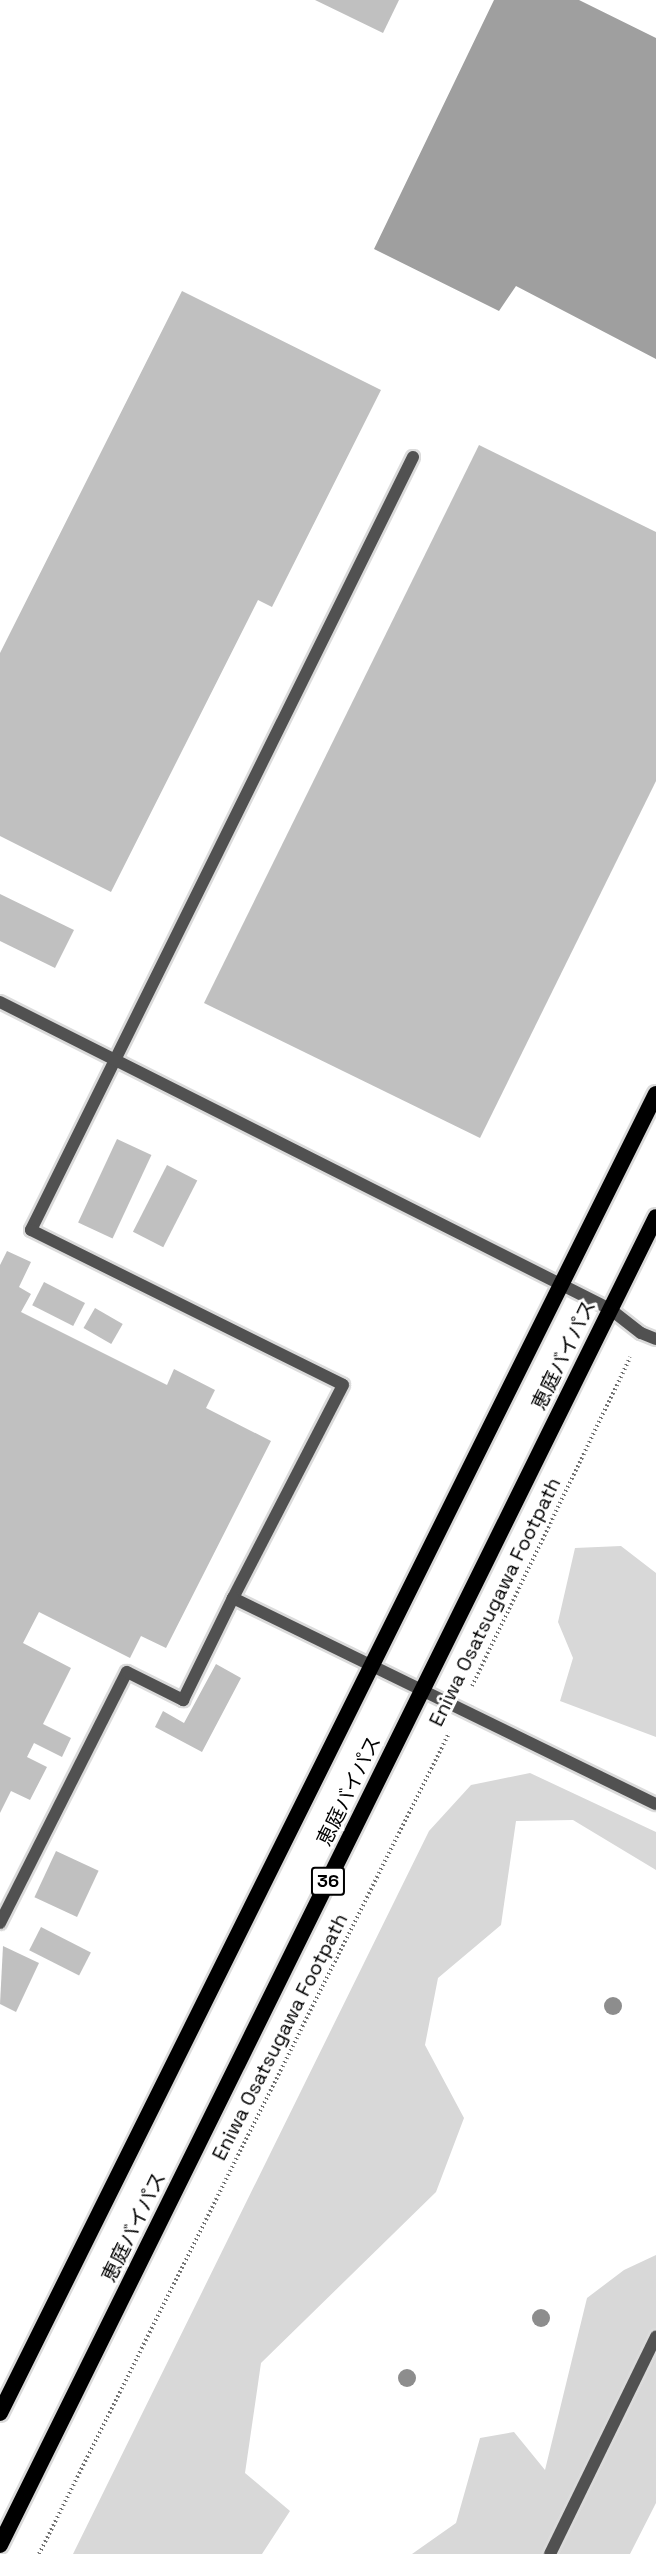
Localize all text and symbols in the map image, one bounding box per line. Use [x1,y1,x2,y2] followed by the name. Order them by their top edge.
[527,1296,601,1414] street label: 恵庭バイパス
[424,1474,566,1730] street label: Eniwa Osatsugawa Footpath
[312,1732,386,1850] street label: 恵庭バイパス
[310,1866,346,1896] road number: 36
[207,1910,353,2164] street label: Eniwa Osatsugawa Footpath
[97,2168,171,2286] street label: 恵庭バイパス

